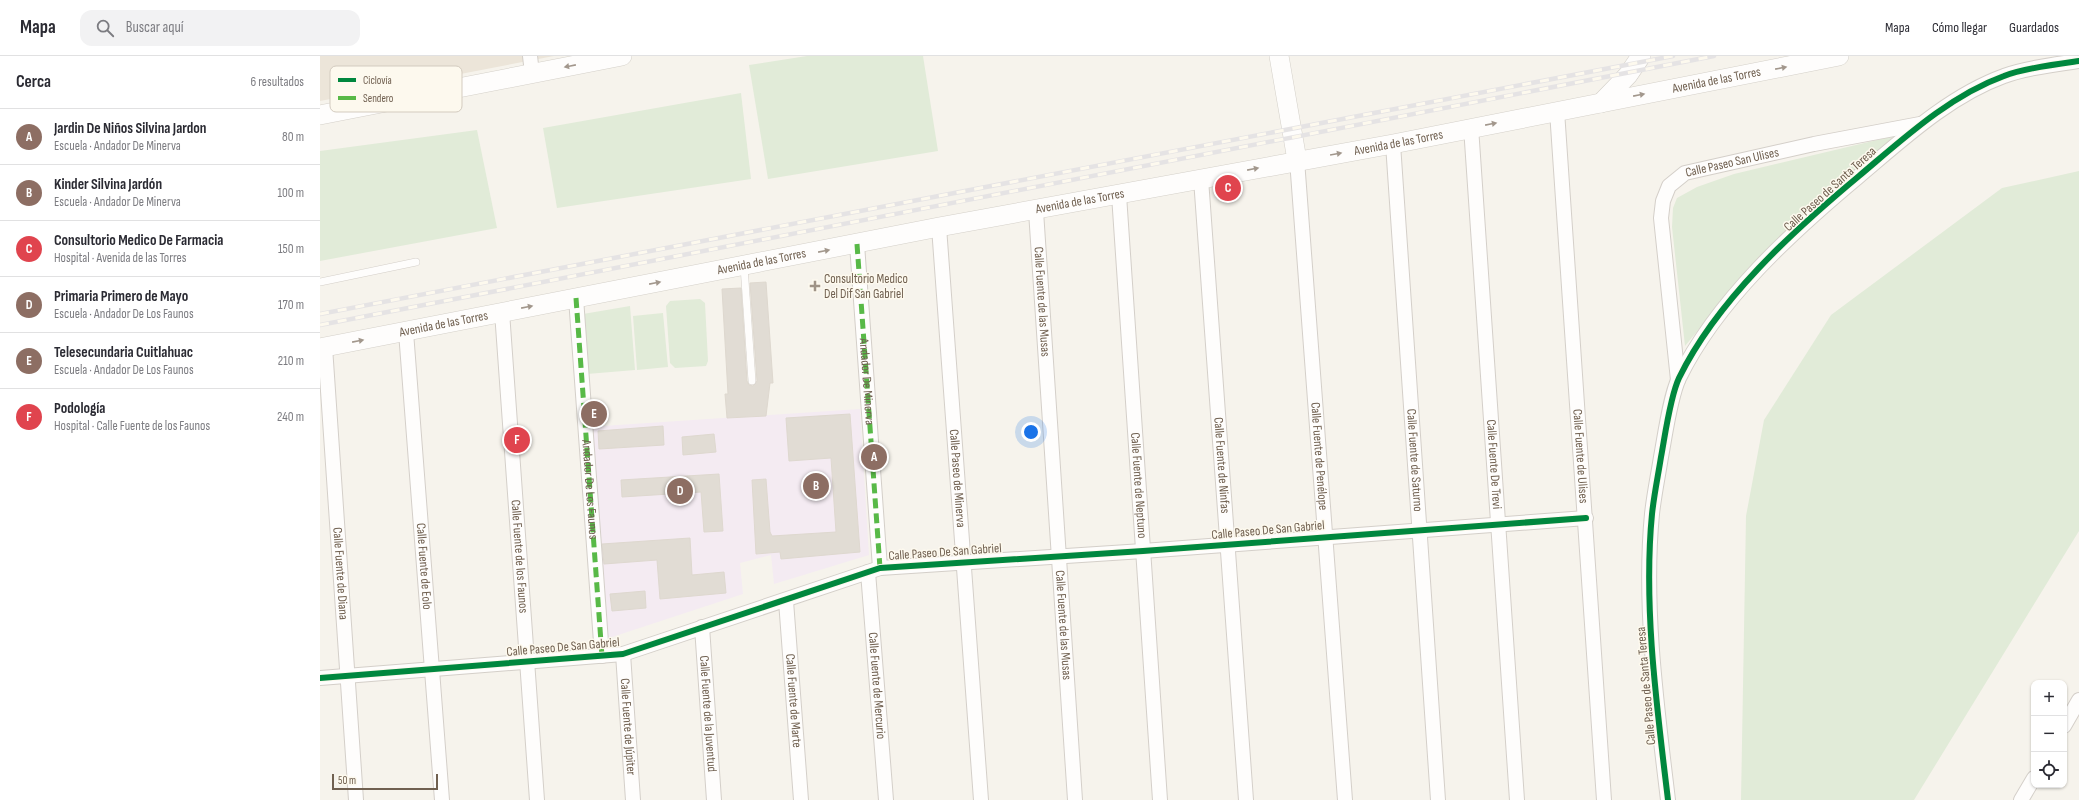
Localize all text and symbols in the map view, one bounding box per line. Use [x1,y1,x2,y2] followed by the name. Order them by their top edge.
[80,10,360,46] search box
[20,16,56,39] text: Mapa
[94,17,116,39] icon: search
[126,18,183,37] text: Buscar aquí
[1885,19,1910,36] text: Mapa
[1932,19,1987,36] text: Cómo llegar
[2009,19,2059,36] text: Guardados
[564,63,576,69] one-way arrow
[1670,64,1763,97] street label: Avenida de las Torres
[1775,64,1787,70] one-way arrow
[330,66,462,112] legend
[16,72,51,92] text: Cerca
[251,74,304,90] text: 6 resultados
[363,74,392,87] text: Ciclovía
[363,92,394,105] text: Sendero
[1633,92,1646,98] one-way arrow
[54,119,207,138] text: Jardin De Niños Silvina Jardon
[1485,120,1497,126] one-way arrow
[1352,126,1445,159] street label: Avenida de las Torres
[26,129,32,145] text: A
[282,129,304,145] text: 80 m
[54,138,181,154] text: Escuela · Andador De Minerva
[1780,143,1880,235] street label: Calle Paseo de Santa Teresa
[1684,144,1781,181] street label: Calle Paseo San Ulises
[1330,151,1342,157] one-way arrow
[1247,166,1259,172] one-way arrow
[1215,173,1241,203] pin: C
[54,175,162,194] text: Kinder Silvina Jardón
[26,185,32,201] text: B
[277,185,304,201] text: 100 m
[1033,185,1126,217] street label: Avenida de las Torres
[54,194,181,210] text: Escuela · Andador De Minerva
[54,231,223,250] text: Consultorio Medico De Farmacia
[26,241,32,257] text: C
[278,241,304,257] text: 150 m
[715,245,808,278] street label: Avenida de las Torres
[1030,246,1054,358] street label: Calle Fuente de las Musas
[818,247,830,253] one-way arrow
[54,250,186,266] text: Hospital · Avenida de las Torres
[824,271,908,302] place label: Consultorio Medico Del Dif San Gabriel
[649,280,661,286] one-way arrow
[809,280,821,292] marker: Consultorio Medico Del Dif San Gabriel
[54,287,188,306] text: Primaria Primero de Mayo
[26,297,32,313] text: D
[278,297,304,313] text: 170 m
[521,304,533,310] one-way arrow
[54,306,194,322] text: Escuela · Andador De Los Faunos
[397,307,490,341] street label: Avenida de las Torres
[352,337,364,343] one-way arrow
[856,337,878,426] street label: Andador De Minerva
[54,343,193,362] text: Telesecundaria Cuitlahuac
[26,353,32,369] text: E
[278,353,304,369] text: 210 m
[54,362,194,378] text: Escuela · Andador De Los Faunos
[54,399,105,418] text: Podología
[581,399,607,429] pin: E
[1307,402,1331,511] street label: Calle Fuente de Penélope
[1403,408,1426,512] street label: Calle Fuente de Saturno
[1569,408,1592,504] street label: Calle Fuente de Ulises
[26,409,32,425] text: F
[277,409,304,425] text: 240 m
[1210,417,1233,514] street label: Calle Fuente de Ninfas
[54,418,210,434] text: Hospital · Calle Fuente de los Faunos
[1483,419,1505,510] street label: Calle Fuente De Trevi
[1021,422,1041,442] your location
[504,425,530,455] pin: F
[946,429,969,528] street label: Calle Paseo de Minerva
[1127,432,1150,539] street label: Calle Fuente de Neptuno
[578,438,602,540] street label: Andador De Los Faunos
[861,442,887,472] pin: A
[803,471,829,501] pin: B
[667,476,693,506] pin: D
[507,499,532,614] street label: Calle Fuente de los Faunos
[1211,517,1325,543] street label: Calle Paseo De San Gabriel
[413,522,435,610] street label: Calle Fuente de Eolo
[329,527,352,620] street label: Calle Fuente de Diana
[888,540,1002,564] street label: Calle Paseo De San Gabriel
[1052,570,1075,681] street label: Calle Fuente de las Musas
[1633,626,1659,746] street label: Calle Paseo de Santa Teresa
[865,632,889,740] street label: Calle Fuente de Mercurio
[506,634,620,660] street label: Calle Paseo De San Gabriel
[782,653,805,748] street label: Calle Fuente de Marte
[696,655,720,773] street label: Calle Fuente de la Juventud
[617,678,639,776] street label: Calle Fuente de Júpiter
[2031,680,2067,788] map controls
[2031,680,2067,716] button: +
[2031,716,2067,752] button: −
[2031,752,2067,788] button: locate
[332,772,438,791] scale bar
[338,774,356,787] text: 50 m

